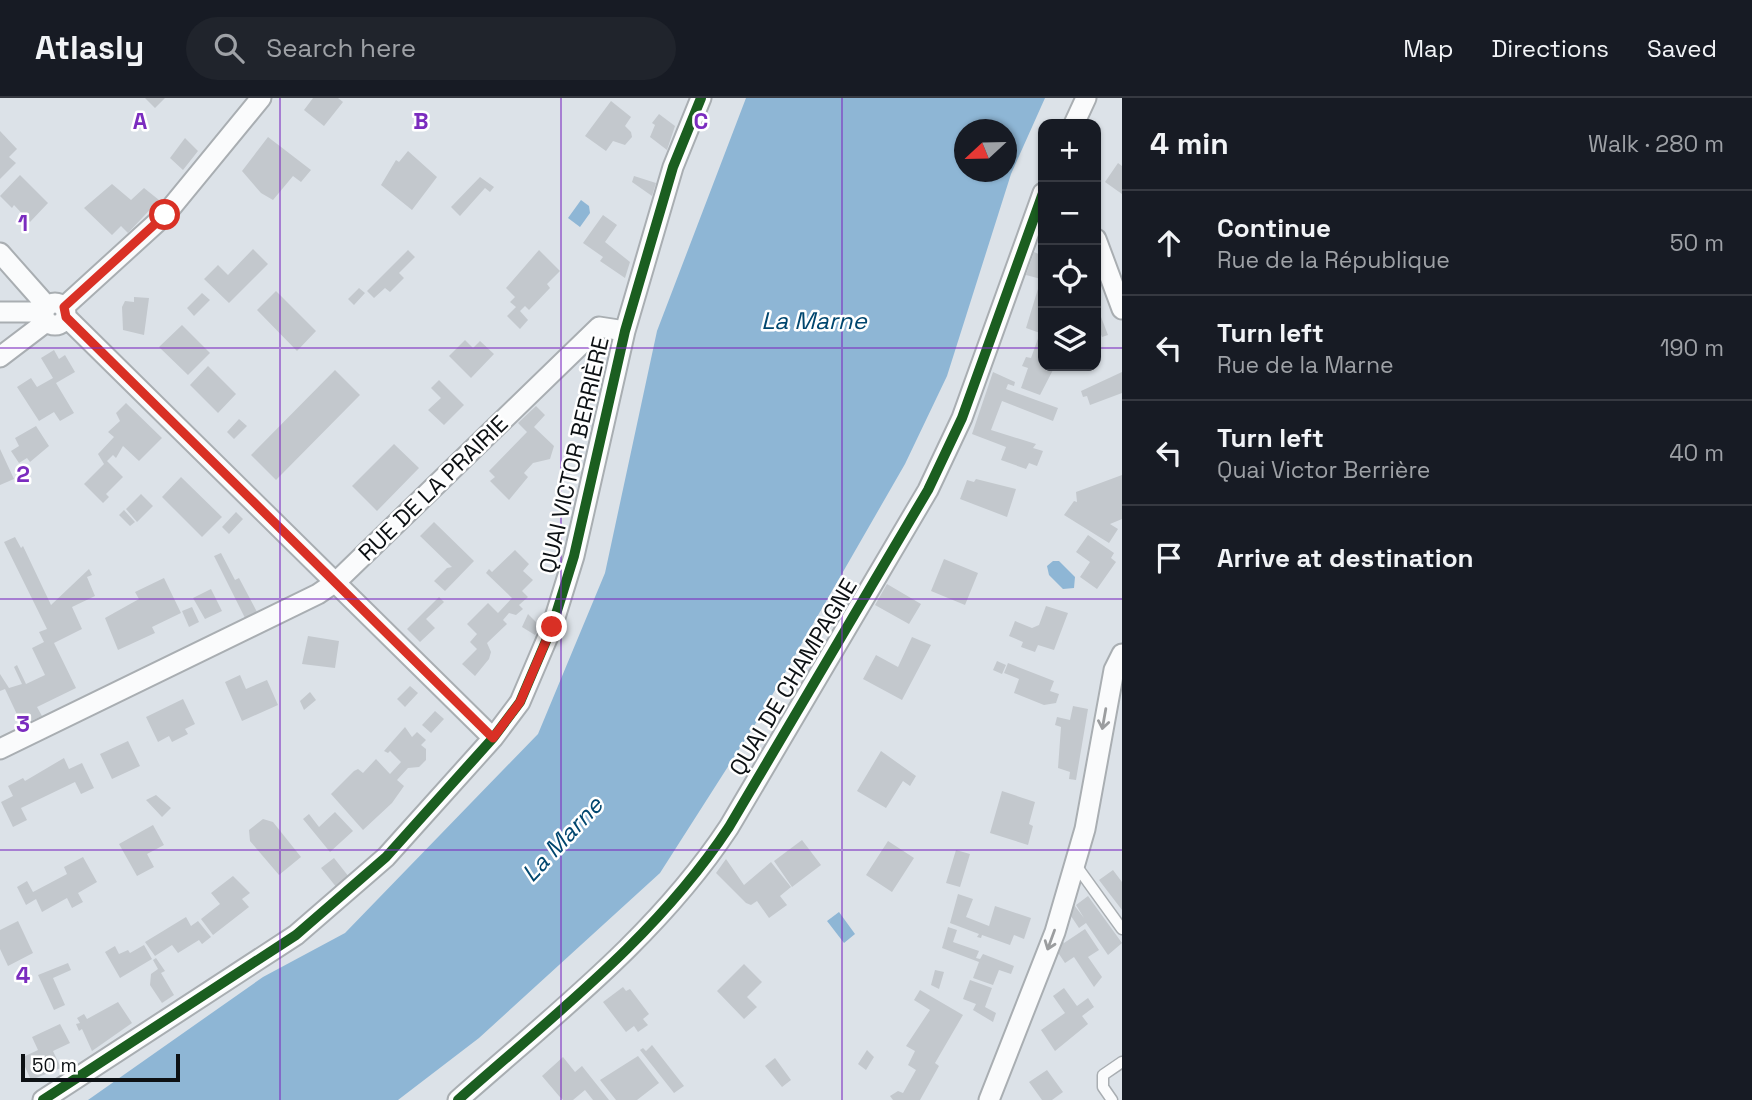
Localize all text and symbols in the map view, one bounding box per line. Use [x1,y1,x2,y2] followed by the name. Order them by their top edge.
[186,17,676,80] search box
[35,27,144,69] text: Atlasly
[210,29,248,67] icon: search
[266,31,416,65] text: Search here
[1403,33,1453,64] text: Map
[1491,33,1609,64] text: Directions
[1647,33,1717,64] text: Saved
[133,106,148,136] text: A
[413,106,429,136] text: B
[694,106,708,136] text: C
[954,119,1017,182] north arrow
[1038,119,1101,371] map controls
[1038,119,1101,182] button: +
[1150,124,1229,163] text: 4 min
[1588,129,1724,159] text: Walk · 280 m
[1038,182,1101,245] button: −
[149,199,180,230] route start
[18,208,28,238] text: 1
[1217,211,1331,245] text: Continue
[1150,224,1188,262] icon: ahead
[1670,228,1724,258] text: 50 m
[1038,245,1101,308] button: locate
[1217,245,1450,275] text: Rue de la République
[761,305,868,336] water label: La Marne
[1038,308,1101,371] button: layers
[1217,316,1324,350] text: Turn left
[1150,329,1188,367] icon: left
[1660,333,1724,363] text: 190 m
[532,334,616,576] street label: QUAI VICTOR BERRIÈRE
[1217,350,1394,380] text: Rue de la Marne
[352,409,514,567] street label: RUE DE LA PRAIRIE
[1217,421,1324,455] text: Turn left
[1150,434,1188,472] icon: left
[1669,438,1724,468] text: 40 m
[1217,455,1430,485] text: Quai Victor Berrière
[16,459,30,489] text: 2
[1150,539,1188,577] icon: arrive
[1217,541,1474,575] text: Arrive at destination
[722,573,864,781] street label: QUAI DE CHAMPAGNE
[536,611,567,642] route end
[1097,707,1110,730] one-way arrow
[16,709,30,739] text: 3
[515,789,610,888] water label: La Marne
[1044,929,1057,950] one-way arrow
[16,960,31,990] text: 4
[21,1051,180,1083] scale bar
[32,1053,77,1078] text: 50 m

